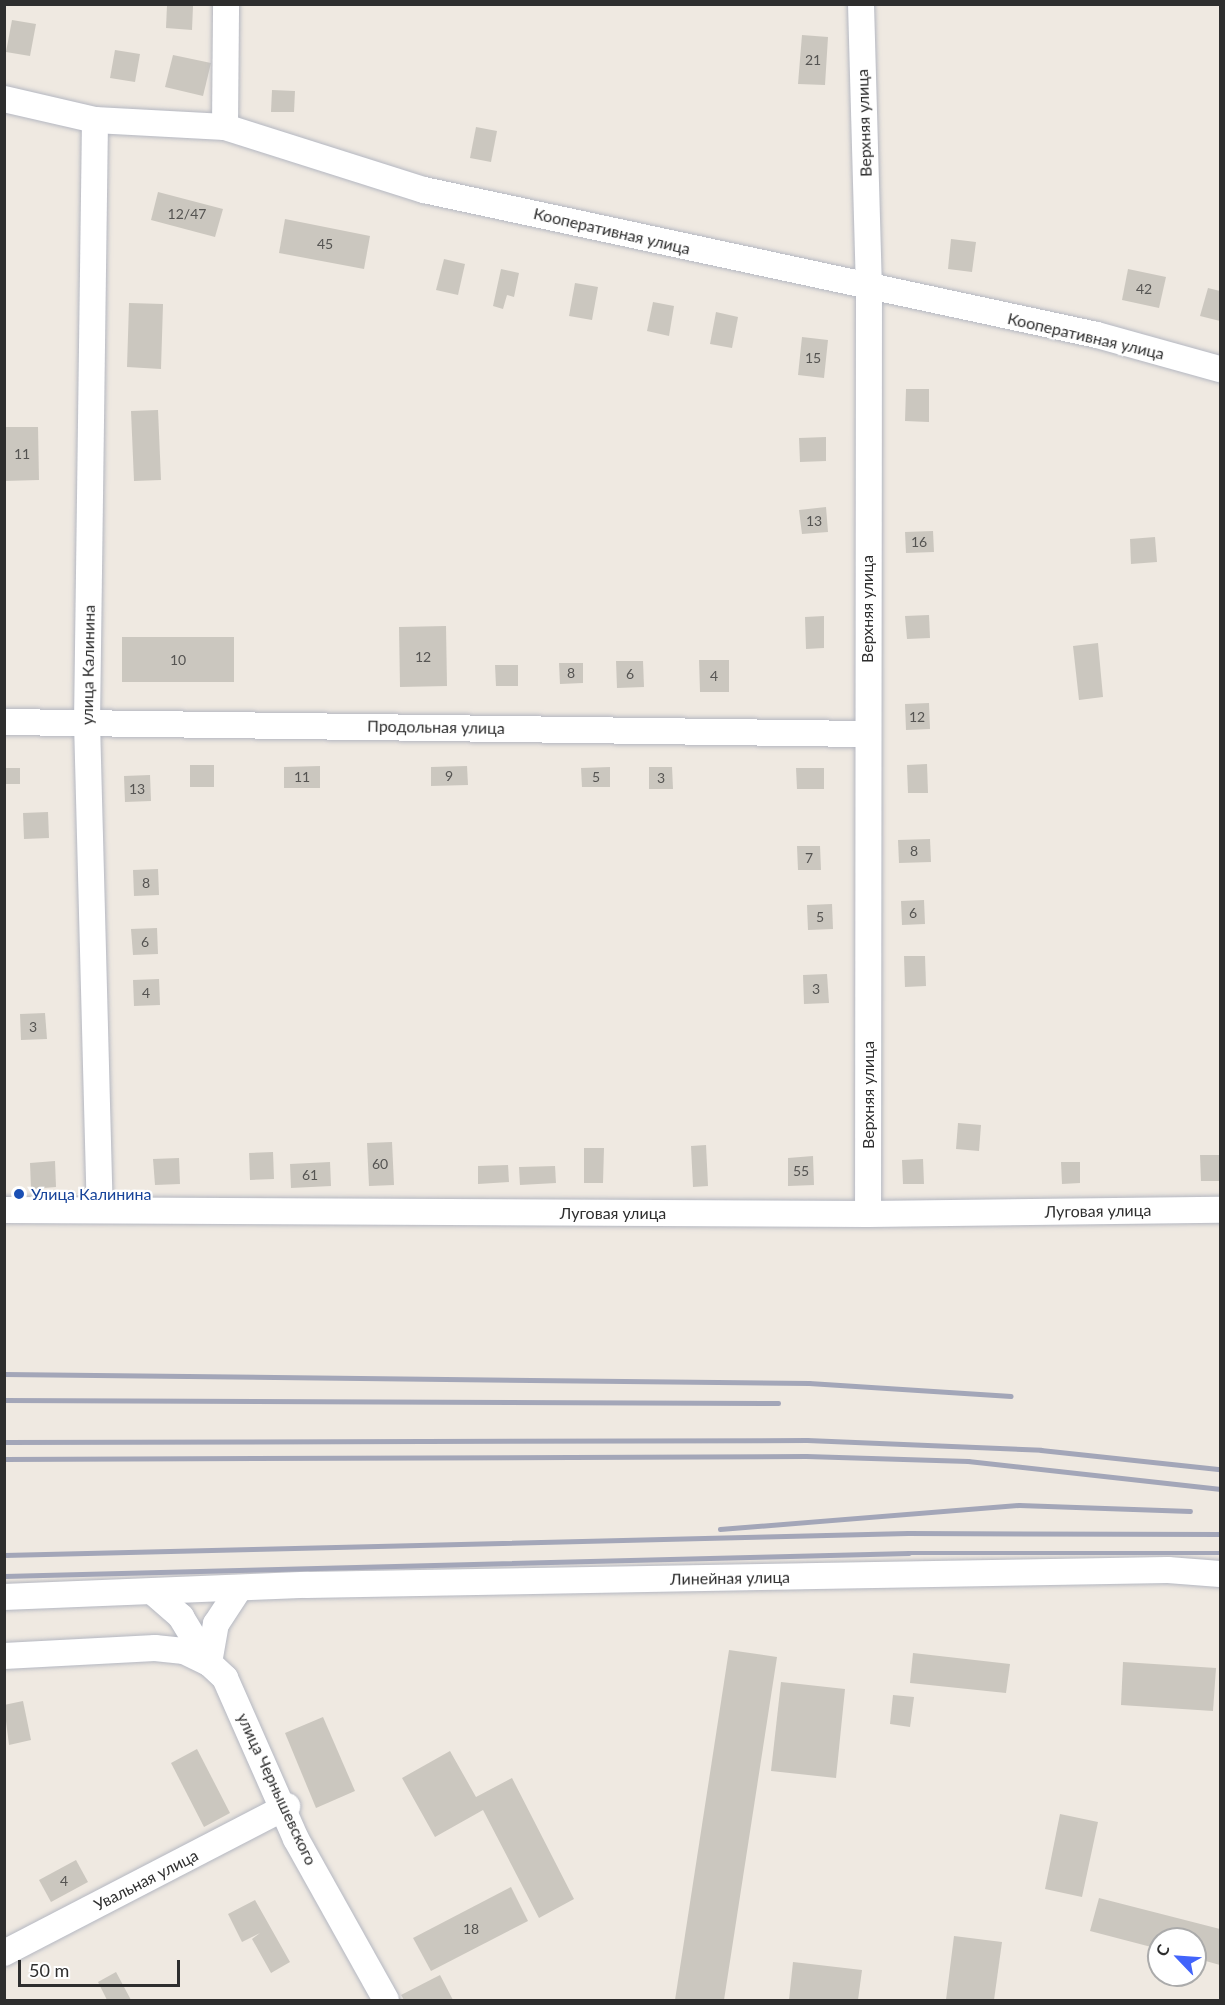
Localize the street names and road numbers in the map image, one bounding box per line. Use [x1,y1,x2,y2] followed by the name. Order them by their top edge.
[853,69,875,177] street label: Верхняя улица
[532,204,692,258] street label: Кооперативная улица
[1006,309,1166,363] street label: Кооперативная улица
[857,555,877,663] street label: Верхняя улица
[77,605,99,725] street label: улица Калинина
[367,716,505,738] street label: Продольная улица
[858,1041,878,1149] street label: Верхняя улица
[1045,1200,1151,1222] street label: Луговая улица
[560,1203,666,1223] street label: Луговая улица
[670,1567,790,1589] street label: Линейная улица
[233,1710,321,1868] street label: улица Чернышевского
[91,1845,201,1915] street label: Увальная улица

